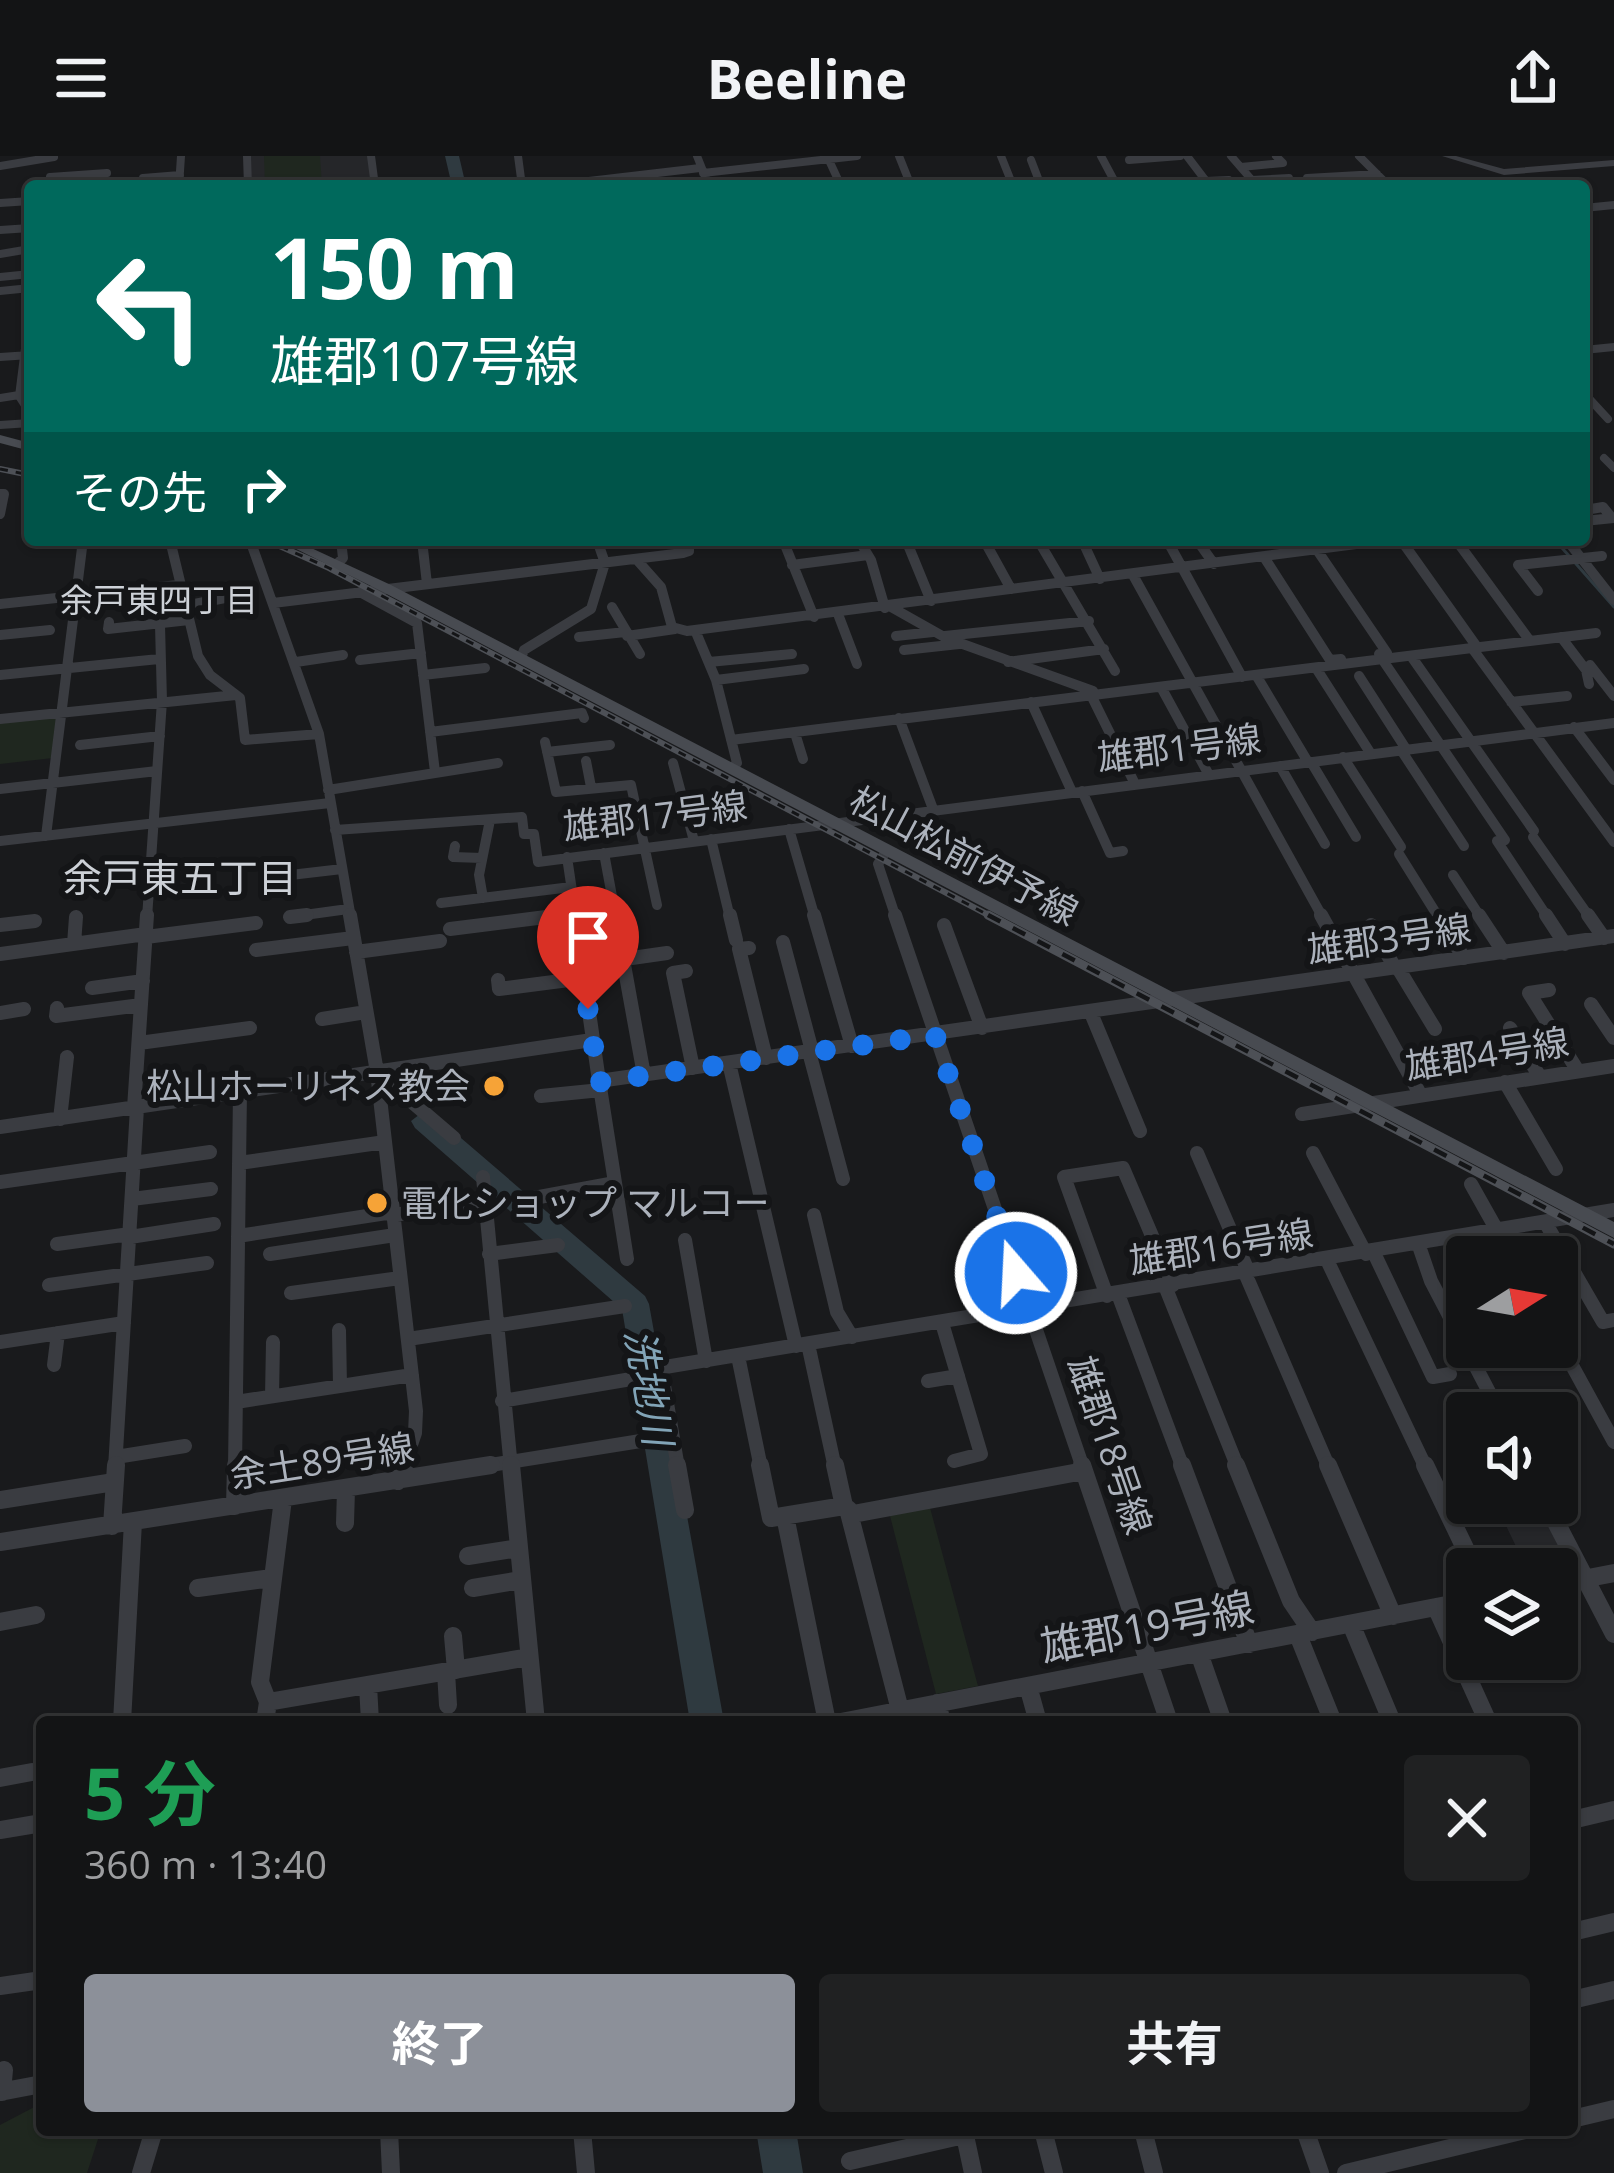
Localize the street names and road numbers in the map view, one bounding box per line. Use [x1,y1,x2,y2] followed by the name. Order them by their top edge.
[1094,713,1264,782] street label: 雄郡1号線
[841,775,1087,936] street label: 松山松前伊予線
[560,780,750,851] street label: 雄郡17号線
[1304,903,1474,974] street label: 雄郡3号線
[1402,1016,1572,1091] street label: 雄郡4号線
[1126,1208,1316,1285] street label: 雄郡16号線
[1057,1349,1164,1540] street label: 雄郡18号線
[227,1422,417,1499] street label: 余土89号線
[1035,1577,1258,1674] street label: 雄郡19号線

